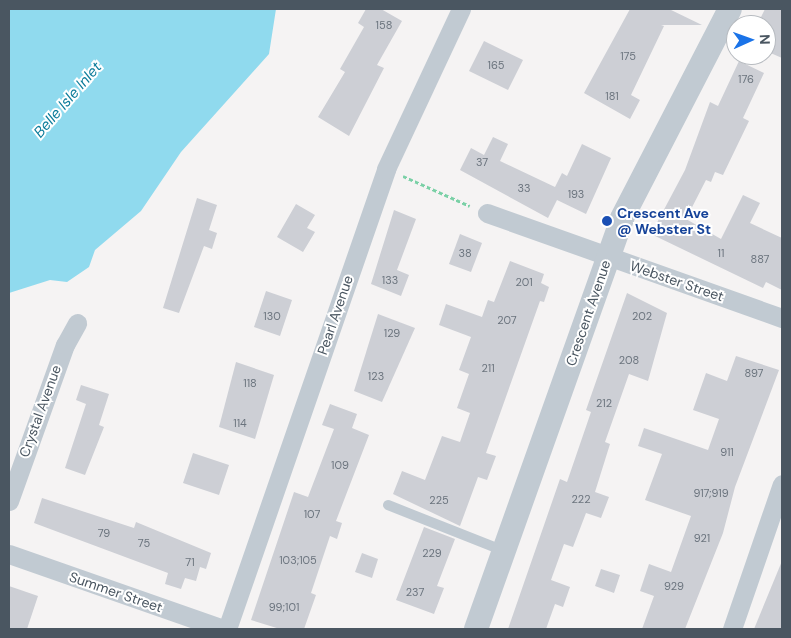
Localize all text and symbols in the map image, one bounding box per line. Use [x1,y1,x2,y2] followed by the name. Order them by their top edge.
[726,15,776,65] north arrow
[376,18,392,32] house number: 158
[756,34,774,45] text: N
[620,49,636,63] house number: 175
[488,58,504,72] house number: 165
[30,59,106,141] water label: Belle Isle Inlet
[738,72,754,86] house number: 176
[605,89,619,103] house number: 181
[476,155,488,169] house number: 37
[517,181,531,195] house number: 33
[568,187,584,201] house number: 193
[617,205,711,238] place label: Crescent Ave @ Webster St
[601,215,613,227] marker: Crescent Ave @ Webster St
[458,246,472,260] house number: 38
[718,246,724,260] house number: 11
[751,252,769,266] house number: 887
[628,257,726,305] street label: Webster Street
[562,258,614,368] street label: Crescent Avenue
[314,273,356,357] street label: Pearl Avenue
[382,273,398,287] house number: 133
[515,275,533,289] house number: 201
[263,309,281,323] house number: 130
[632,309,652,323] house number: 202
[497,313,517,327] house number: 207
[384,326,400,340] house number: 129
[619,353,639,367] house number: 208
[481,361,495,375] house number: 211
[16,363,64,459] street label: Crystal Avenue
[745,366,763,380] house number: 897
[368,369,384,383] house number: 123
[243,376,257,390] house number: 118
[596,396,612,410] house number: 212
[233,416,247,430] house number: 114
[720,445,734,459] house number: 911
[331,458,349,472] house number: 109
[693,486,729,500] house number: 917;919
[571,492,591,506] house number: 222
[429,493,449,507] house number: 225
[304,507,320,521] house number: 107
[98,526,110,540] house number: 79
[694,531,710,545] house number: 921
[138,536,150,550] house number: 75
[422,546,442,560] house number: 229
[279,553,317,567] house number: 103;105
[185,555,195,569] house number: 71
[67,568,165,616] street label: Summer Street
[664,579,684,593] house number: 929
[406,585,424,599] house number: 237
[269,600,299,614] house number: 99;101

